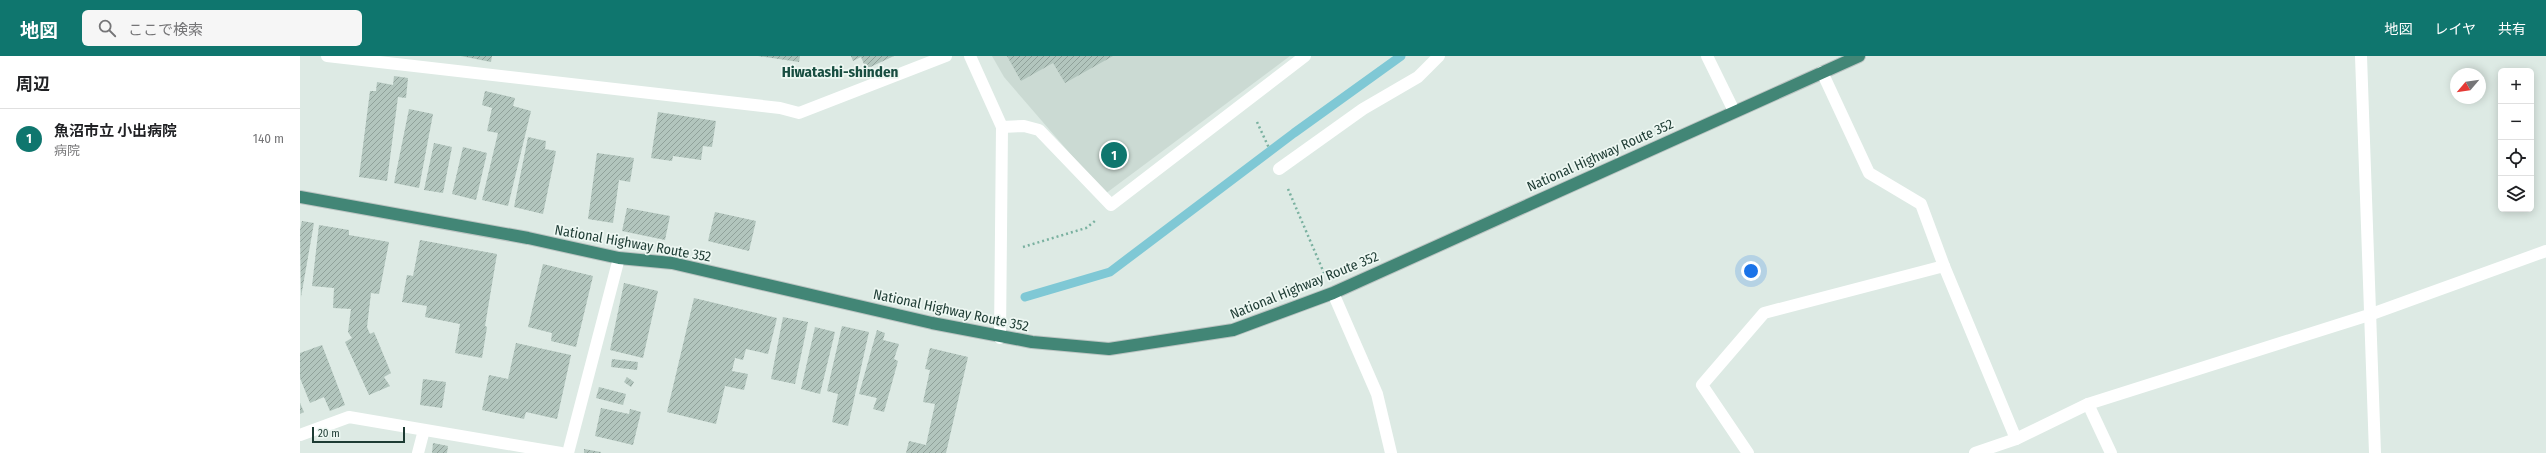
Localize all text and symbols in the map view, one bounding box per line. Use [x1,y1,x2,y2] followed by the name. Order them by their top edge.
[82,10,362,46] search box
[96,17,118,39] icon: search
[20,19,58,42] text: 地図
[128,21,203,39] text: ここで検索
[2384,21,2412,38] text: 地図
[2434,21,2476,38] text: レイヤ
[2498,21,2526,38] text: 共有
[782,63,898,81] district label: Hiwatashi-shinden
[2450,68,2486,104] north arrow
[2498,68,2534,212] map controls
[2498,68,2534,104] button: +
[16,74,50,95] text: 周辺
[2498,104,2534,140] button: −
[1524,115,1676,195] street label: National Highway Route 352
[54,122,177,140] text: 魚沼市立 小出病院
[26,131,32,146] text: 1
[253,131,284,146] text: 140 m
[1101,140,1127,170] pin: 1
[2498,140,2534,176] button: locate
[54,143,80,158] text: 病院
[2498,176,2534,212] button: layers
[553,221,712,266] street label: National Highway Route 352
[1228,248,1381,323] street label: National Highway Route 352
[1741,261,1761,281] your location
[872,286,1030,335] street label: National Highway Route 352
[312,425,405,444] scale bar
[318,427,340,440] text: 20 m

